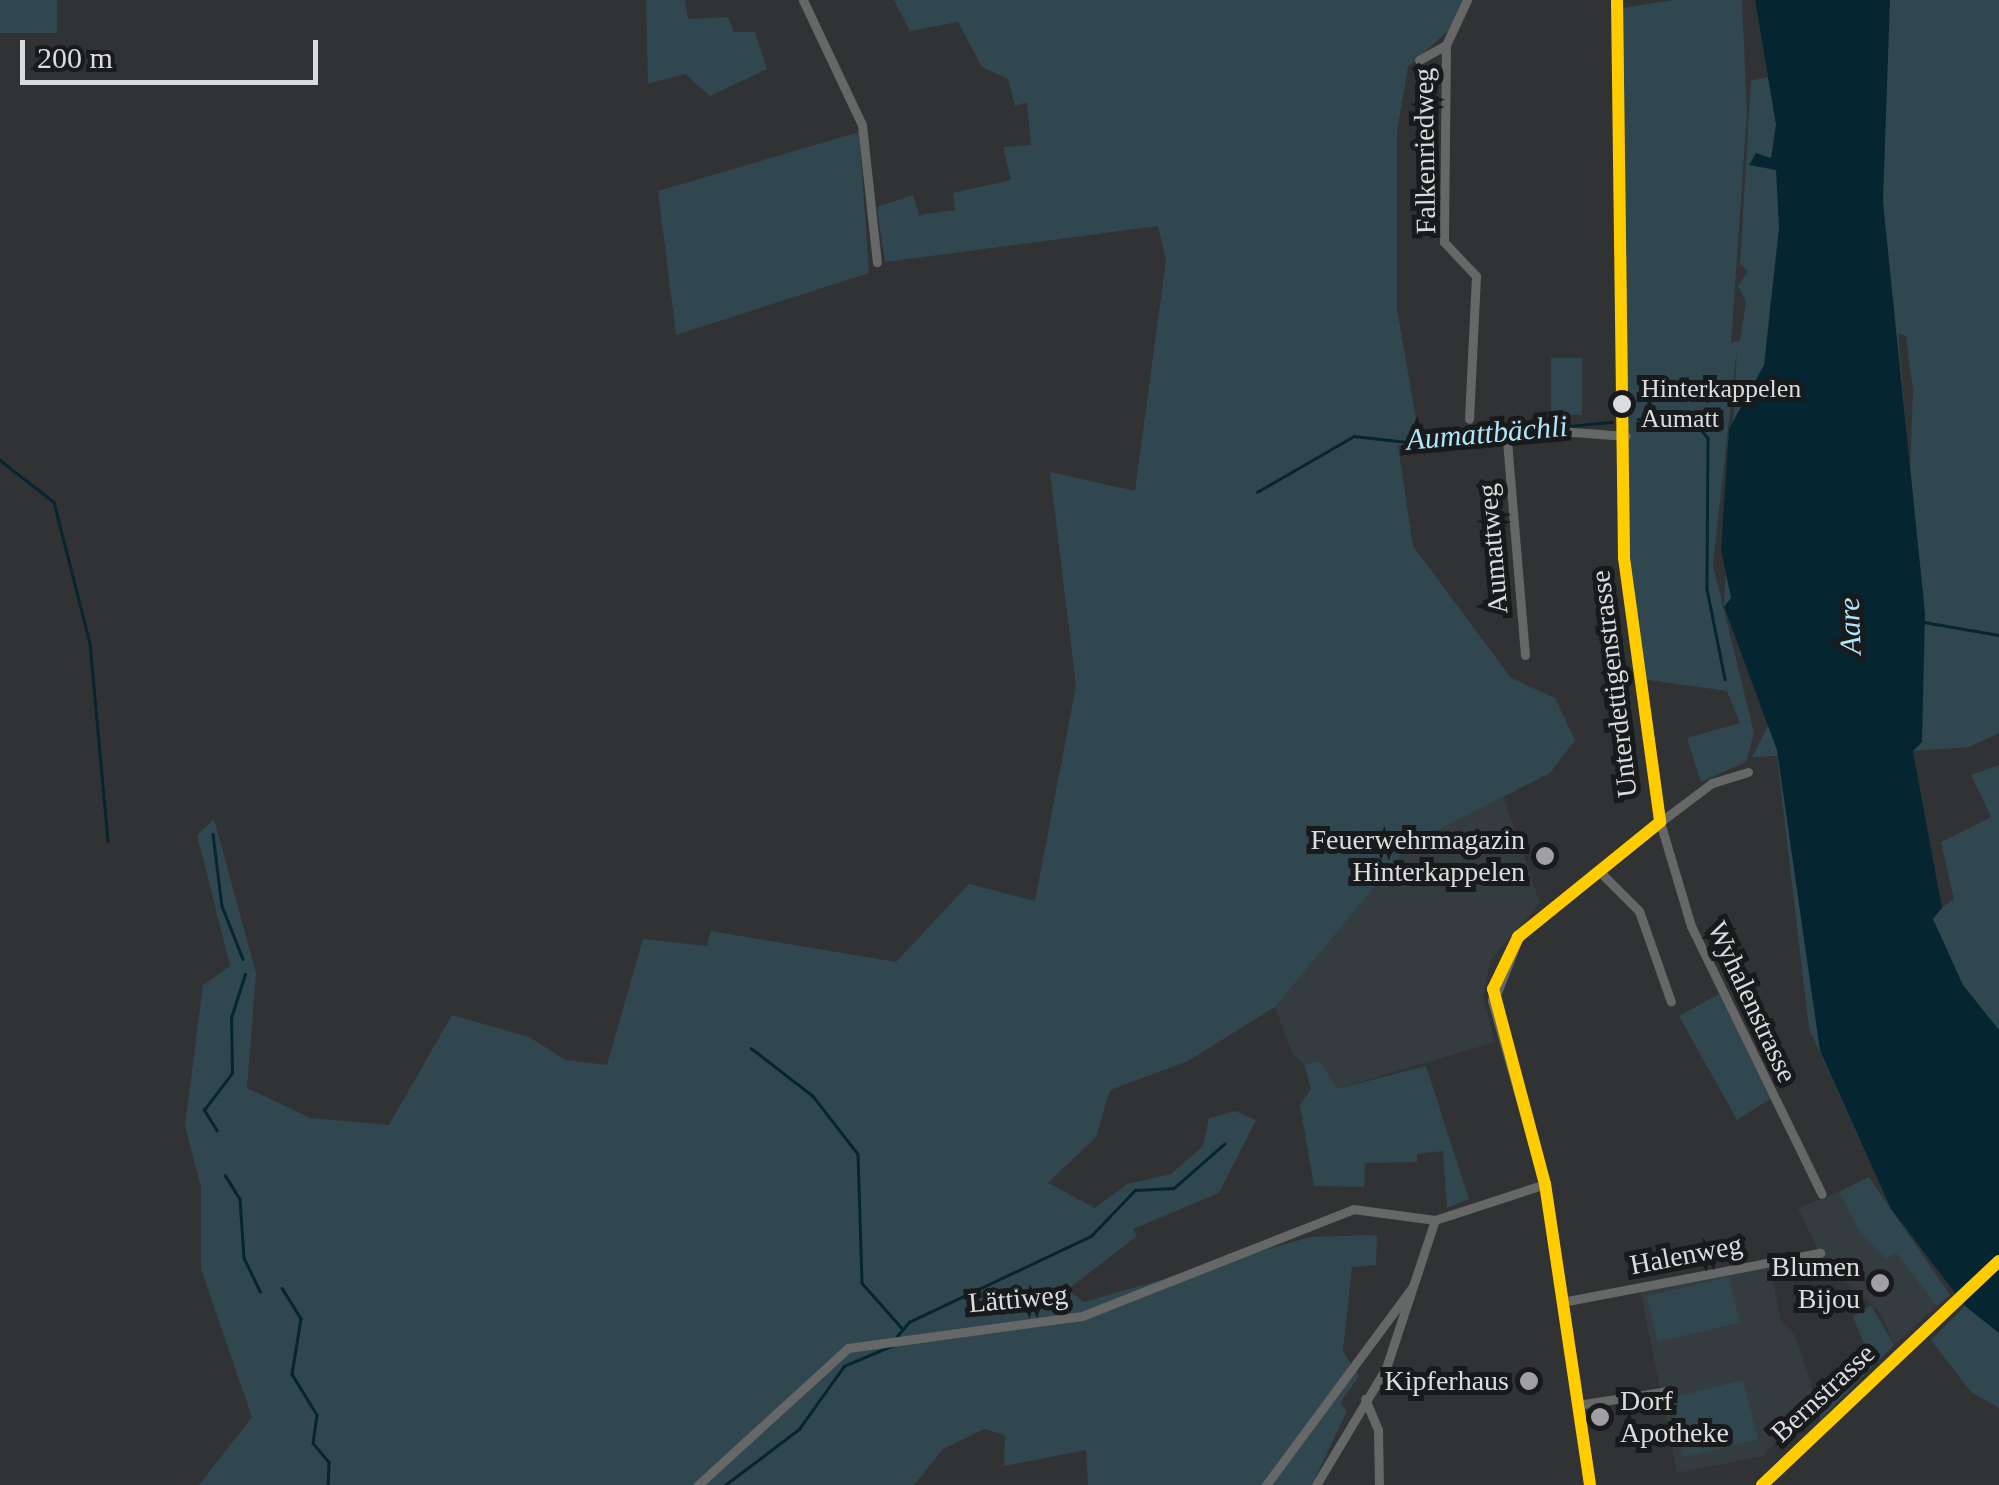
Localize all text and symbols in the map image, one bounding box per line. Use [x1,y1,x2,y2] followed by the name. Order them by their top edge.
[25,20,322,82] scale bar
[37,41,113,74] text: 200 m
[1407,68,1443,234] street label: Falkenriedweg
[1641,373,1801,434] place label: Hinterkappelen Aumatt
[1612,394,1632,414] marker: Hinterkappelen Aumatt
[1405,408,1569,458] water label: Aumattbächli
[1471,482,1515,616] street label: Aumattweg
[1583,569,1645,799] street label: Unterdettigenstrasse
[1831,597,1869,655] water label: Aare
[1310,823,1525,889] place label: Feuerwehrmagazin Hinterkappelen
[1534,845,1556,867] marker: Feuerwehrmagazin Hinterkappelen
[1700,916,1804,1088] street label: Wyhalenstrasse
[1627,1228,1745,1282] street label: Halenweg
[1771,1250,1860,1316] place label: Blumen Bijou
[1869,1272,1891,1294] marker: Blumen Bijou
[967,1278,1069,1320] street label: Lättiweg
[1764,1337,1882,1449] street label: Bernstrasse
[1385,1364,1509,1398] place label: Kipferhaus
[1518,1370,1540,1392] marker: Kipferhaus
[1620,1384,1729,1450] place label: Dorf Apotheke
[1589,1406,1611,1428] marker: Dorf Apotheke

